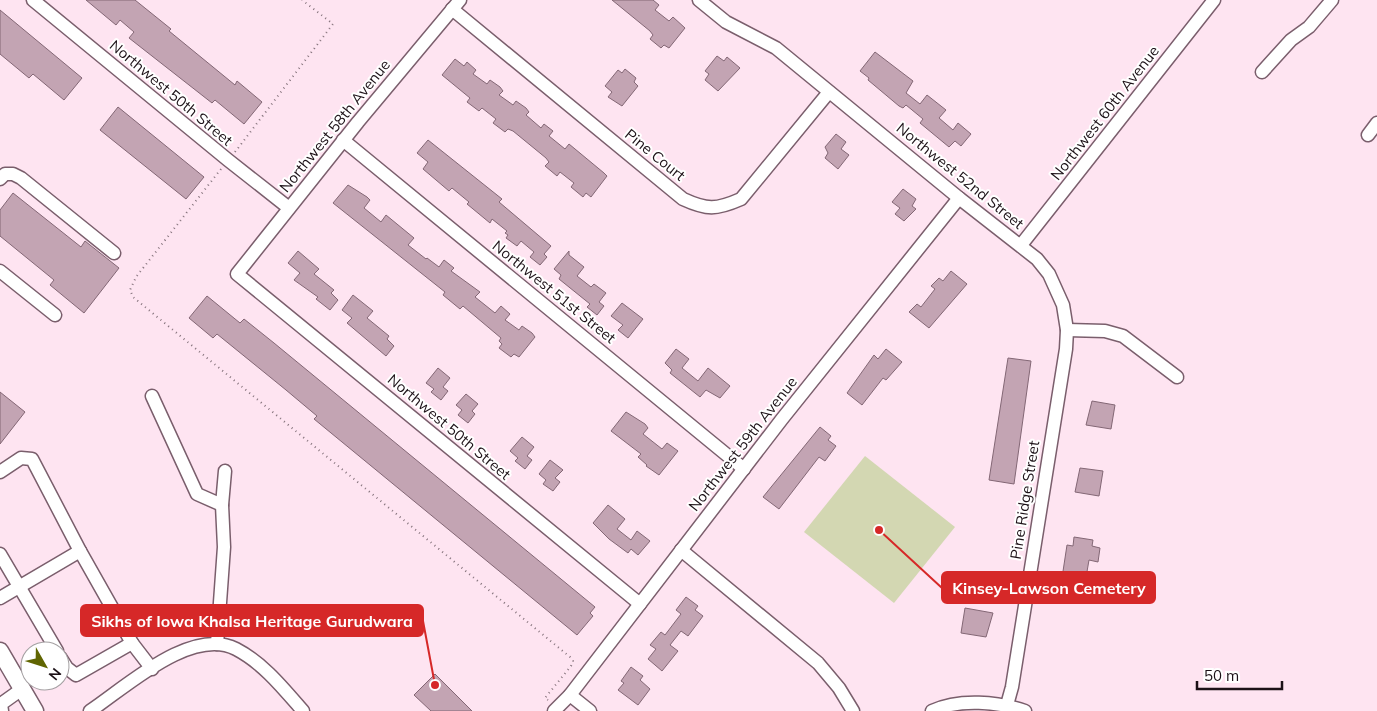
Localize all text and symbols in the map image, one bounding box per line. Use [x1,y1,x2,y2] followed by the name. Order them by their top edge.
[106,36,237,150] street label: Northwest 50th Street
[1046,42,1163,184] street label: Northwest 60th Avenue
[275,55,394,196] street label: Northwest 58th Avenue
[893,118,1028,233] street label: Northwest 52nd Street
[621,124,689,185] street label: Pine Court
[489,236,620,347] street label: Northwest 51st Street
[384,370,515,484] street label: Northwest 50th Street
[684,373,801,515] street label: Northwest 59th Avenue
[1006,439,1043,561] street label: Pine Ridge Street
[942,572,1155,603] callout: Kinsey-Lawson Cemetery
[952,578,1146,598] text: Kinsey-Lawson Cemetery
[81,605,423,636] callout: Sikhs of Iowa Khalsa Heritage Gurudwara
[91,611,413,631] text: Sikhs of Iowa Khalsa Heritage Gurudwara
[20,641,70,691] north arrow
[1197,658,1282,690] scale bar
[45,664,65,684] text: N
[1204,666,1239,685] text: 50 m

